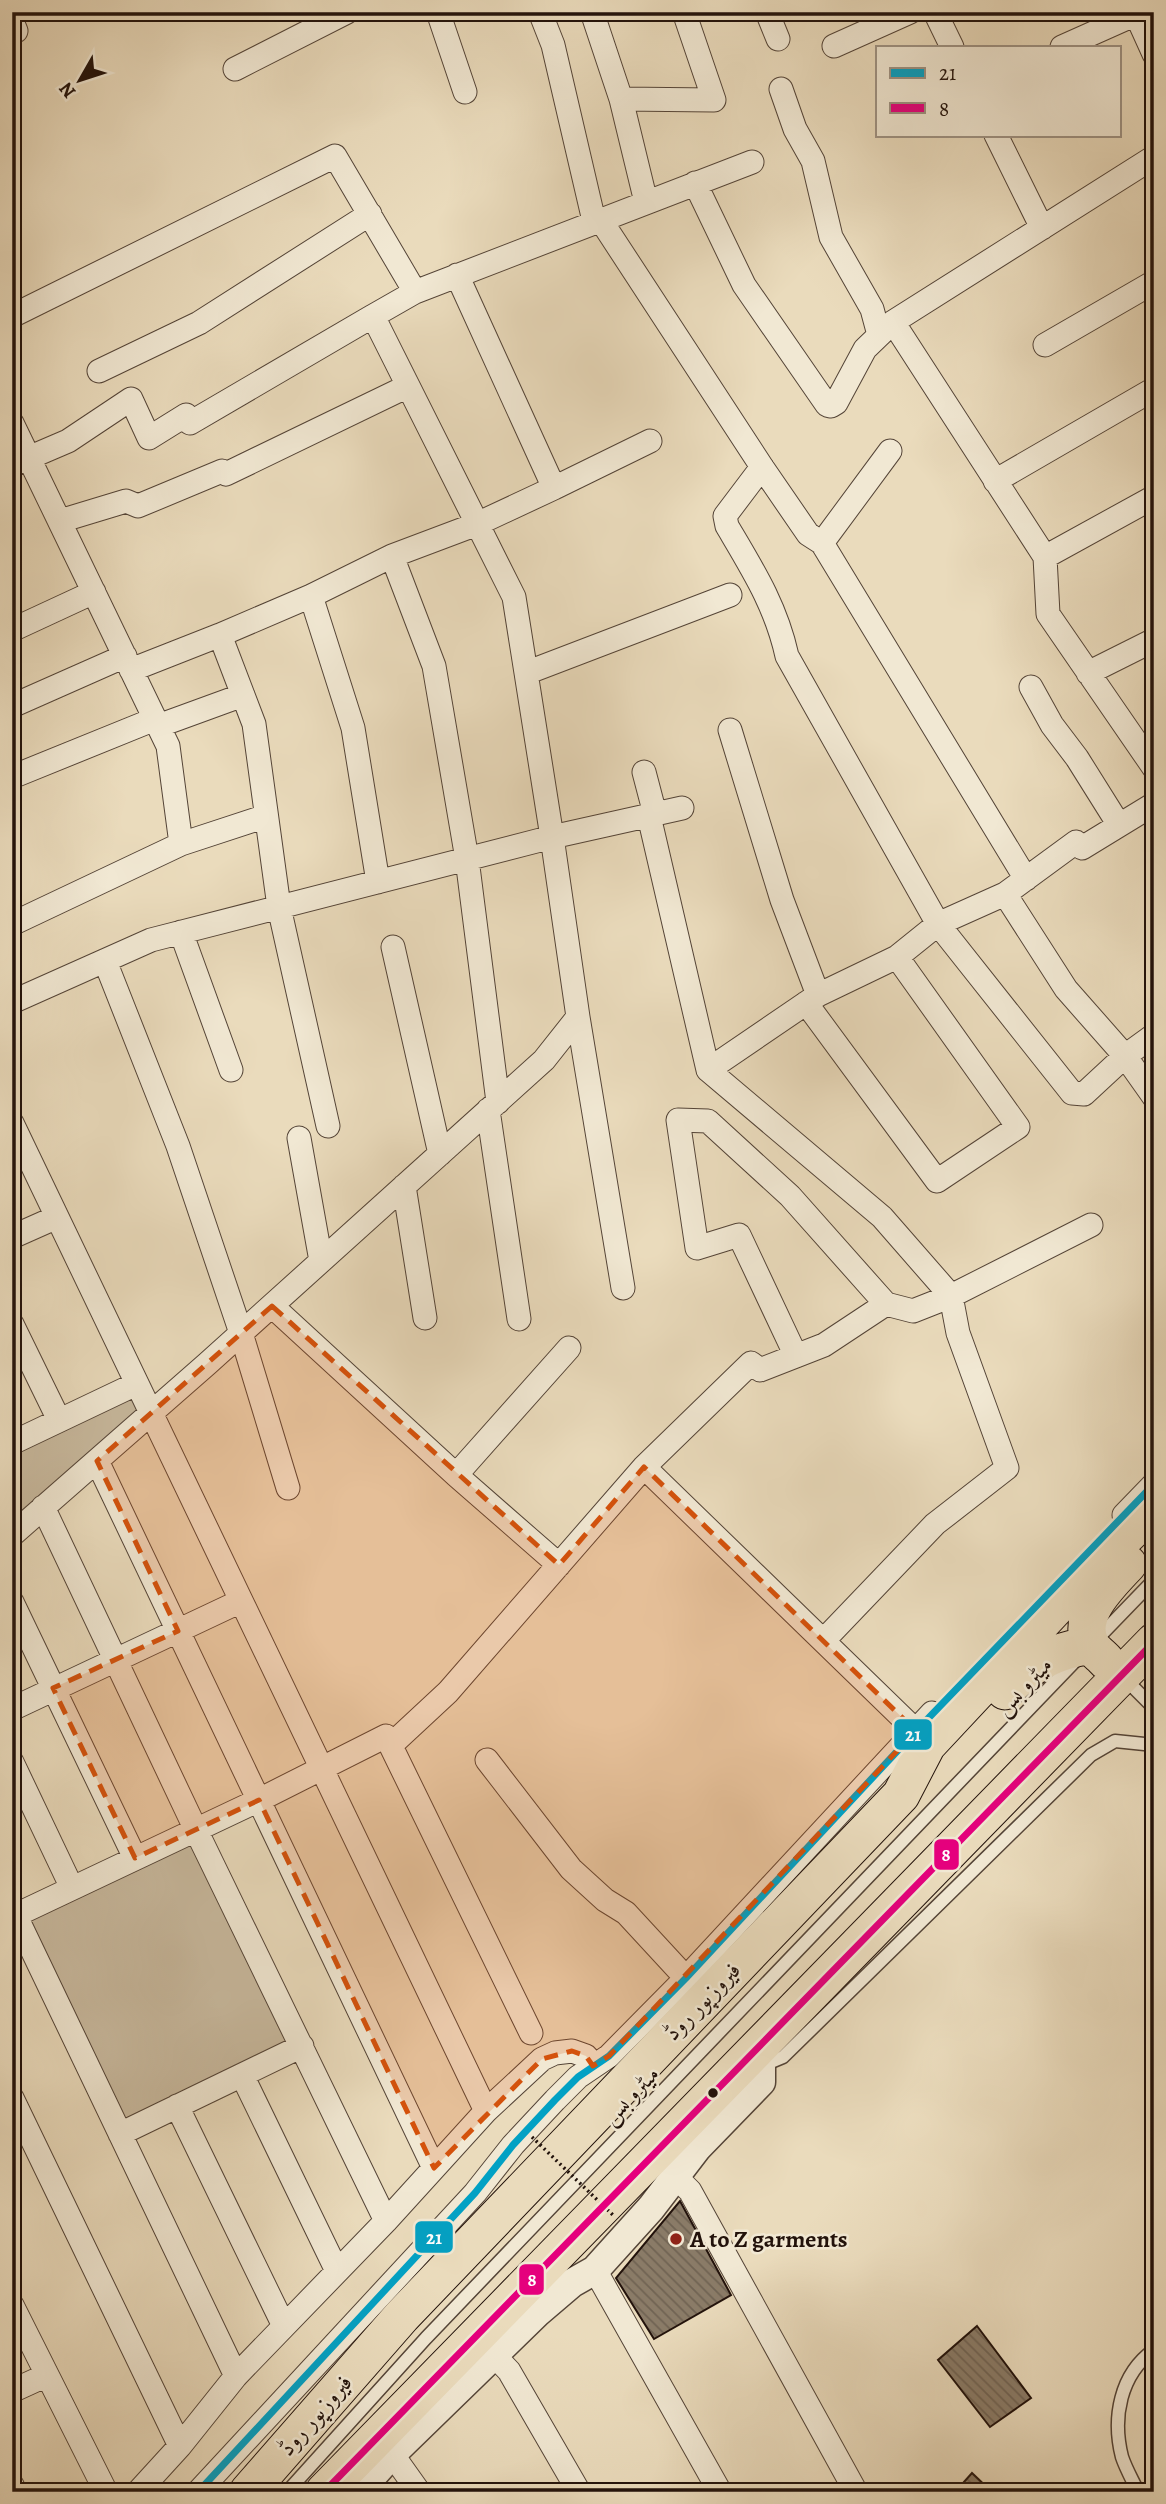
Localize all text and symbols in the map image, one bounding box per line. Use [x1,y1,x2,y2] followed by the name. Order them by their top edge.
[46,46,116,116] north arrow
[876,46,1120,136] legend
[939,59,956,87] text: 21
[53,76,82,104] text: N
[939,95,949,123] text: 8
[987,1649,1059,1723] street label: میٹرو بس
[893,1718,933,1751] line badge: 21
[905,1722,921,1748] text: 21
[933,1838,960,1871] line badge: 8
[941,1842,951,1868] text: 8
[656,1954,748,2048] street label: فیروزپور روڈ
[594,2058,666,2132] street label: میٹرو بس
[706,2086,720,2100] unlabelled marker
[414,2220,454,2254] line badge: 21
[689,2223,848,2255] place label: A to Z garments
[426,2225,442,2251] text: 21
[668,2231,684,2247] marker: A to Z garments
[518,2263,545,2296] line badge: 8
[527,2267,537,2293] text: 8
[271,2367,360,2463] street label: فیروزپور روڈ

